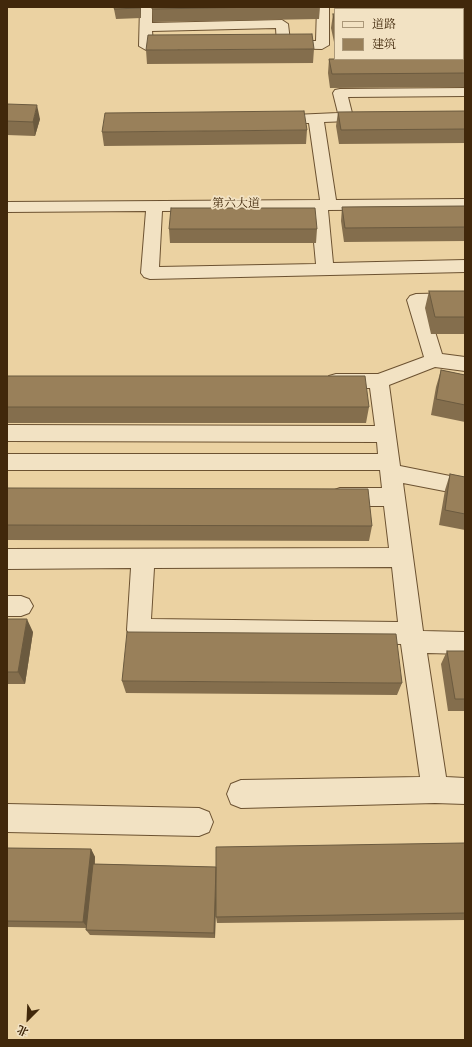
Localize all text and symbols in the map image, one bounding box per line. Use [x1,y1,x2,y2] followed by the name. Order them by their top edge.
[334,8,464,60] legend
[372,16,396,34] text: 道路
[372,36,396,54] text: 建筑
[212,198,260,212] street label: 第六大道
[8,999,48,1039] north arrow
[15,1020,31,1040] text: 北

